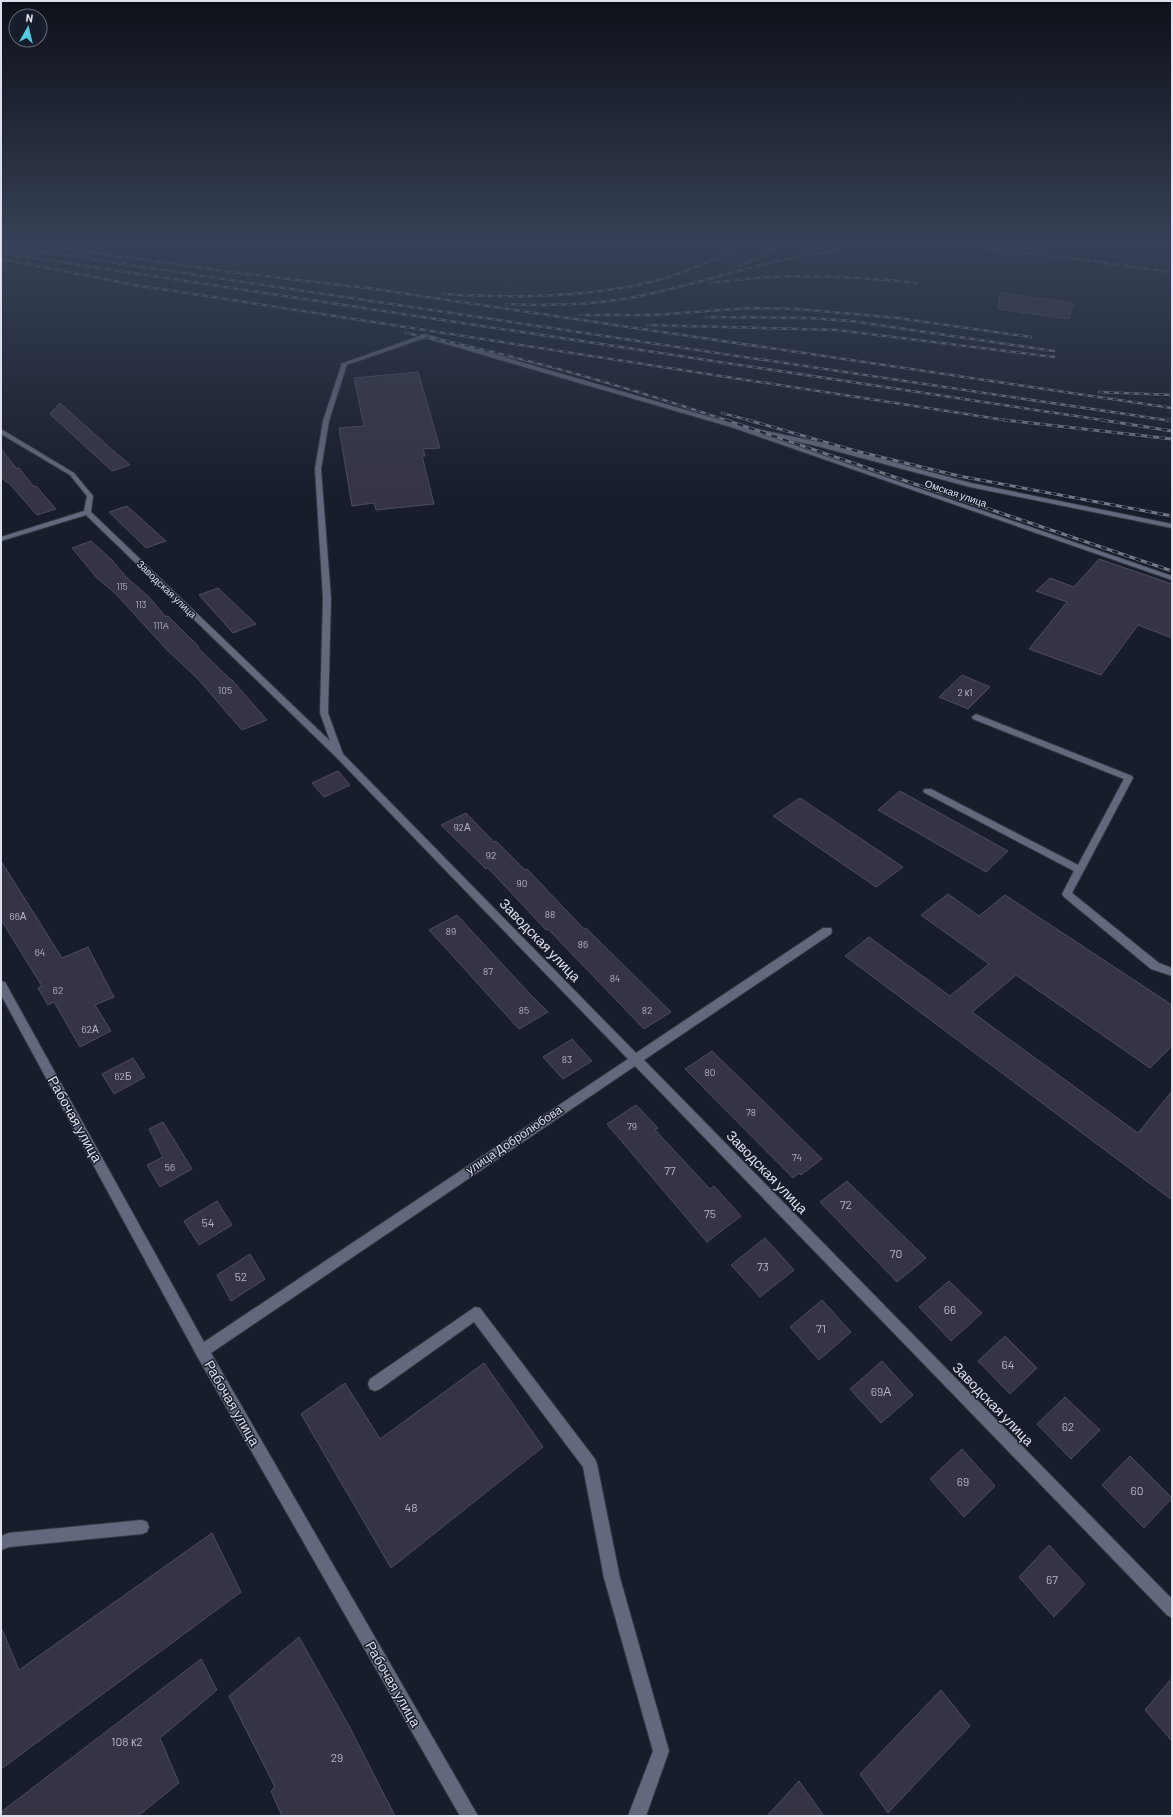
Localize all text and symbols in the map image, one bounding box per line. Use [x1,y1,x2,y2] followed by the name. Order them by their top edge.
[8,8,48,48] north arrow
[25,11,34,25] text: N
[923,477,989,509] street label: Омская улица
[135,558,200,621] street label: Заводская улица
[117,581,128,592] house number: 115
[136,599,147,610] house number: 113
[153,620,169,631] house number: 111А
[218,684,232,696] house number: 105
[957,686,973,698] house number: 2 к1
[453,821,471,833] house number: 92А
[486,849,496,861] house number: 92
[517,877,527,889] house number: 90
[496,894,585,985] street label: Заводская улица
[545,908,555,920] house number: 88
[10,910,27,922] house number: 66А
[446,925,456,937] house number: 89
[578,938,588,950] house number: 86
[35,946,45,958] house number: 64
[483,965,493,977] house number: 87
[610,972,620,984] house number: 84
[53,984,63,996] house number: 62
[519,1004,529,1016] house number: 85
[642,1004,652,1016] house number: 82
[81,1023,99,1035] house number: 62А
[562,1053,572,1065] house number: 83
[705,1066,715,1078] house number: 80
[114,1070,132,1082] house number: 62Б
[45,1073,106,1165] street label: Рабочая улица
[463,1102,565,1177] street label: улица Добролюбова
[746,1106,756,1118] house number: 78
[627,1120,637,1132] house number: 79
[723,1126,812,1217] street label: Заводская улица
[792,1151,802,1163] house number: 74
[165,1161,175,1173] house number: 56
[664,1163,676,1177] house number: 77
[840,1197,852,1211] house number: 72
[704,1206,716,1220] house number: 75
[202,1215,214,1229] house number: 54
[890,1246,902,1260] house number: 70
[757,1259,769,1273] house number: 73
[235,1269,247,1283] house number: 52
[944,1302,956,1316] house number: 66
[816,1321,826,1335] house number: 71
[201,1357,264,1449] street label: Рабочая улица
[1002,1357,1014,1371] house number: 64
[949,1358,1038,1449] street label: Заводская улица
[871,1384,891,1398] house number: 69А
[1062,1419,1074,1433] house number: 62
[957,1474,969,1488] house number: 69
[1131,1483,1143,1497] house number: 60
[405,1500,417,1514] house number: 48
[1046,1572,1058,1586] house number: 67
[362,1638,425,1730] street label: Рабочая улица
[111,1734,143,1748] house number: 108 к2
[331,1750,343,1764] house number: 29

